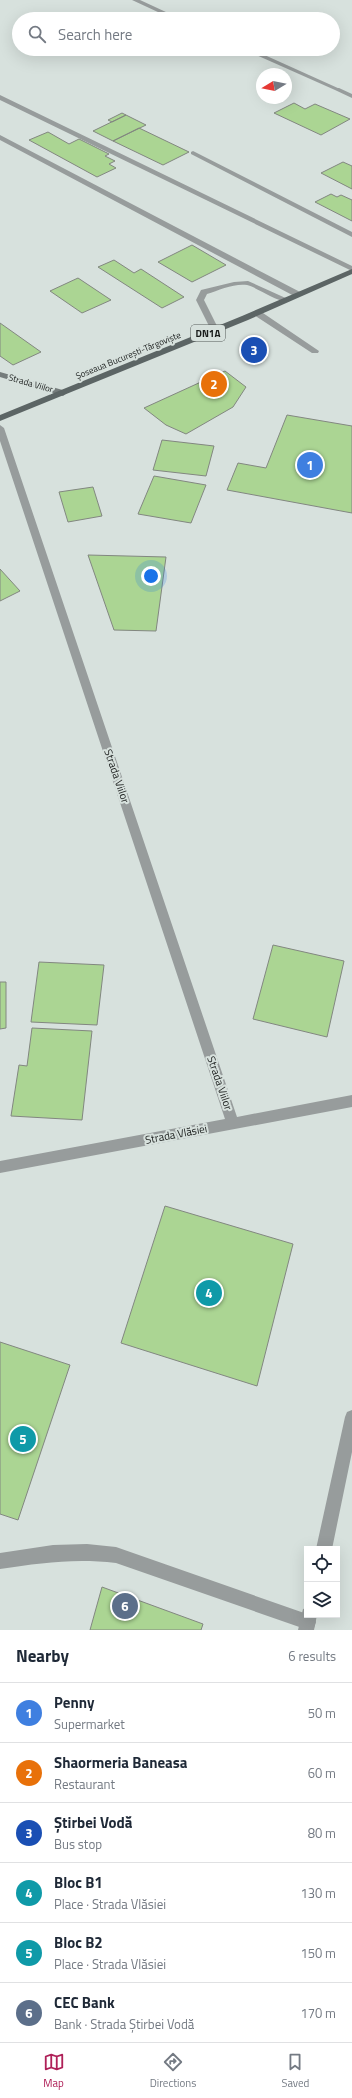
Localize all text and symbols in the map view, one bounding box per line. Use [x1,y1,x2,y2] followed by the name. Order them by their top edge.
[12,12,340,56] search box
[26,23,48,45] icon: search
[58,23,132,46] text: Search here
[256,68,292,104] north arrow
[191,325,225,341] road number: DN1A
[73,328,183,382] street label: Șoseaua București-Târgoviște
[241,335,267,365] pin: 3
[201,369,227,399] pin: 2
[7,370,55,396] street label: Strada Viilor
[297,450,323,480] pin: 1
[141,566,161,586] your location
[100,747,134,805] street label: Strada Viilor
[203,1054,237,1112] street label: Strada Viilor
[144,1120,208,1148] street label: Strada Vlăsiei
[196,1278,222,1308] pin: 4
[10,1424,36,1454] pin: 5
[304,1546,340,1618] map controls
[304,1546,340,1582] button: locate
[304,1582,340,1618] button: layers
[112,1591,138,1621] pin: 6
[16,1643,69,1669] text: Nearby
[288,1646,336,1666] text: 6 results
[54,1691,95,1714] text: Penny
[25,1703,33,1723] text: 1
[308,1703,336,1723] text: 50 m
[54,1714,125,1734] text: Supermarket
[54,1751,188,1774] text: Shaormeria Baneasa
[25,1763,33,1783] text: 2
[308,1763,336,1783] text: 60 m
[54,1774,115,1794] text: Restaurant
[54,1811,132,1834] text: Știrbei Vodă
[25,1823,33,1843] text: 3
[308,1823,336,1843] text: 80 m
[54,1834,102,1854] text: Bus stop
[54,1871,103,1894] text: Bloc B1
[25,1883,33,1903] text: 4
[300,1883,336,1903] text: 130 m
[54,1894,166,1914] text: Place · Strada Vlăsiei
[54,1931,103,1954] text: Bloc B2
[25,1943,33,1963] text: 5
[300,1943,336,1963] text: 150 m
[54,1954,166,1974] text: Place · Strada Vlăsiei
[54,1991,115,2014] text: CEC Bank
[25,2003,33,2023] text: 6
[300,2003,336,2023] text: 170 m
[54,2014,194,2034] text: Bank · Strada Știrbei Vodă
[43,2051,65,2091] tab: Map
[150,2051,196,2091] tab: Directions
[281,2051,309,2091] tab: Saved

